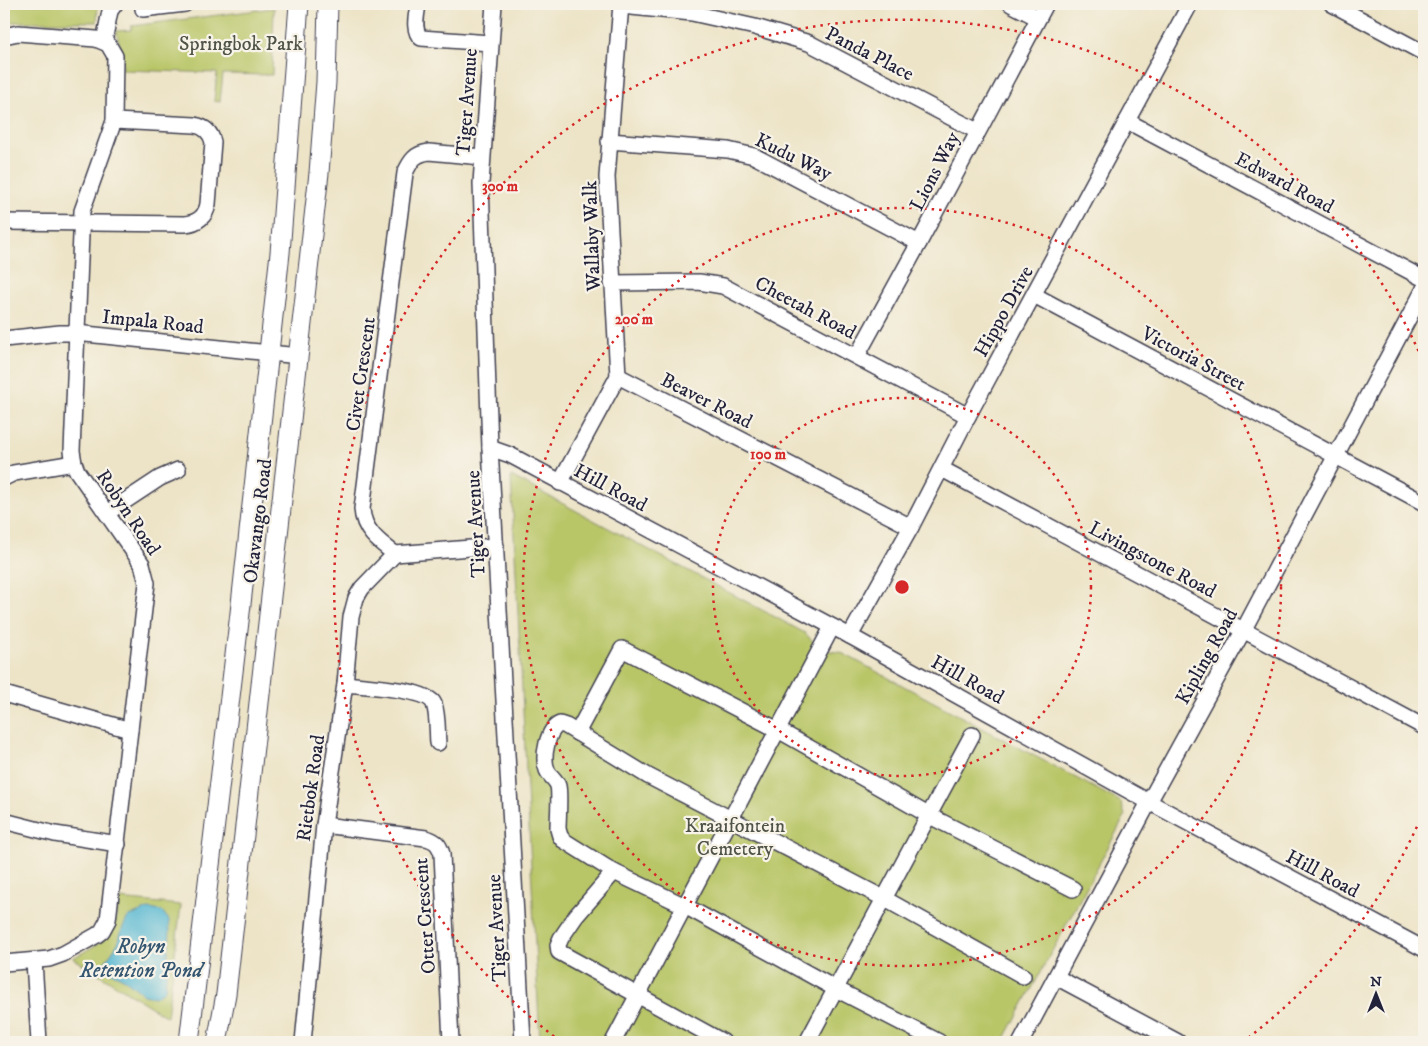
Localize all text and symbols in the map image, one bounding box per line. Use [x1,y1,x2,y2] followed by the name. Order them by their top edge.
[821,21,918,87] street label: Panda Place
[179,32,303,57] park label: Springbok Park
[451,48,484,157] street label: Tiger Avenue
[905,127,966,216] street label: Lions Way
[751,128,836,187] street label: Kudu Way
[1231,147,1338,220] street label: Edward Road
[482,177,519,196] text: 300 m
[578,180,607,293] street label: Wallaby Walk
[969,262,1040,362] street label: Hippo Drive
[750,271,860,346] street label: Cheetah Road
[101,305,205,340] street label: Impala Road
[615,310,654,329] text: 200 m
[341,315,382,433] street label: Civet Crescent
[1136,321,1250,397] street label: Victoria Street
[656,368,756,435] street label: Beaver Road
[750,445,787,464] text: 100 m
[238,457,279,585] street label: Okavango Road
[569,459,651,518] street label: Hill Road
[90,465,166,560] street label: Robyn Road
[461,470,492,578] street label: Tiger Avenue
[1084,516,1220,604] street label: Livingstone Road
[893,578,911,596] centre of rings
[1171,604,1244,709] street label: Kipling Road
[926,650,1008,711] street label: Hill Road
[292,733,331,843] street label: Rietbok Road
[685,814,786,862] park label: Kraaifontein Cemetery
[1281,845,1363,904] street label: Hill Road
[409,857,442,975] street label: Otter Crescent
[482,874,513,982] street label: Tiger Avenue
[79,934,205,984] water label: Robyn Retention Pond
[1350,968,1400,1018] north arrow
[1370,973,1382,991] text: N

